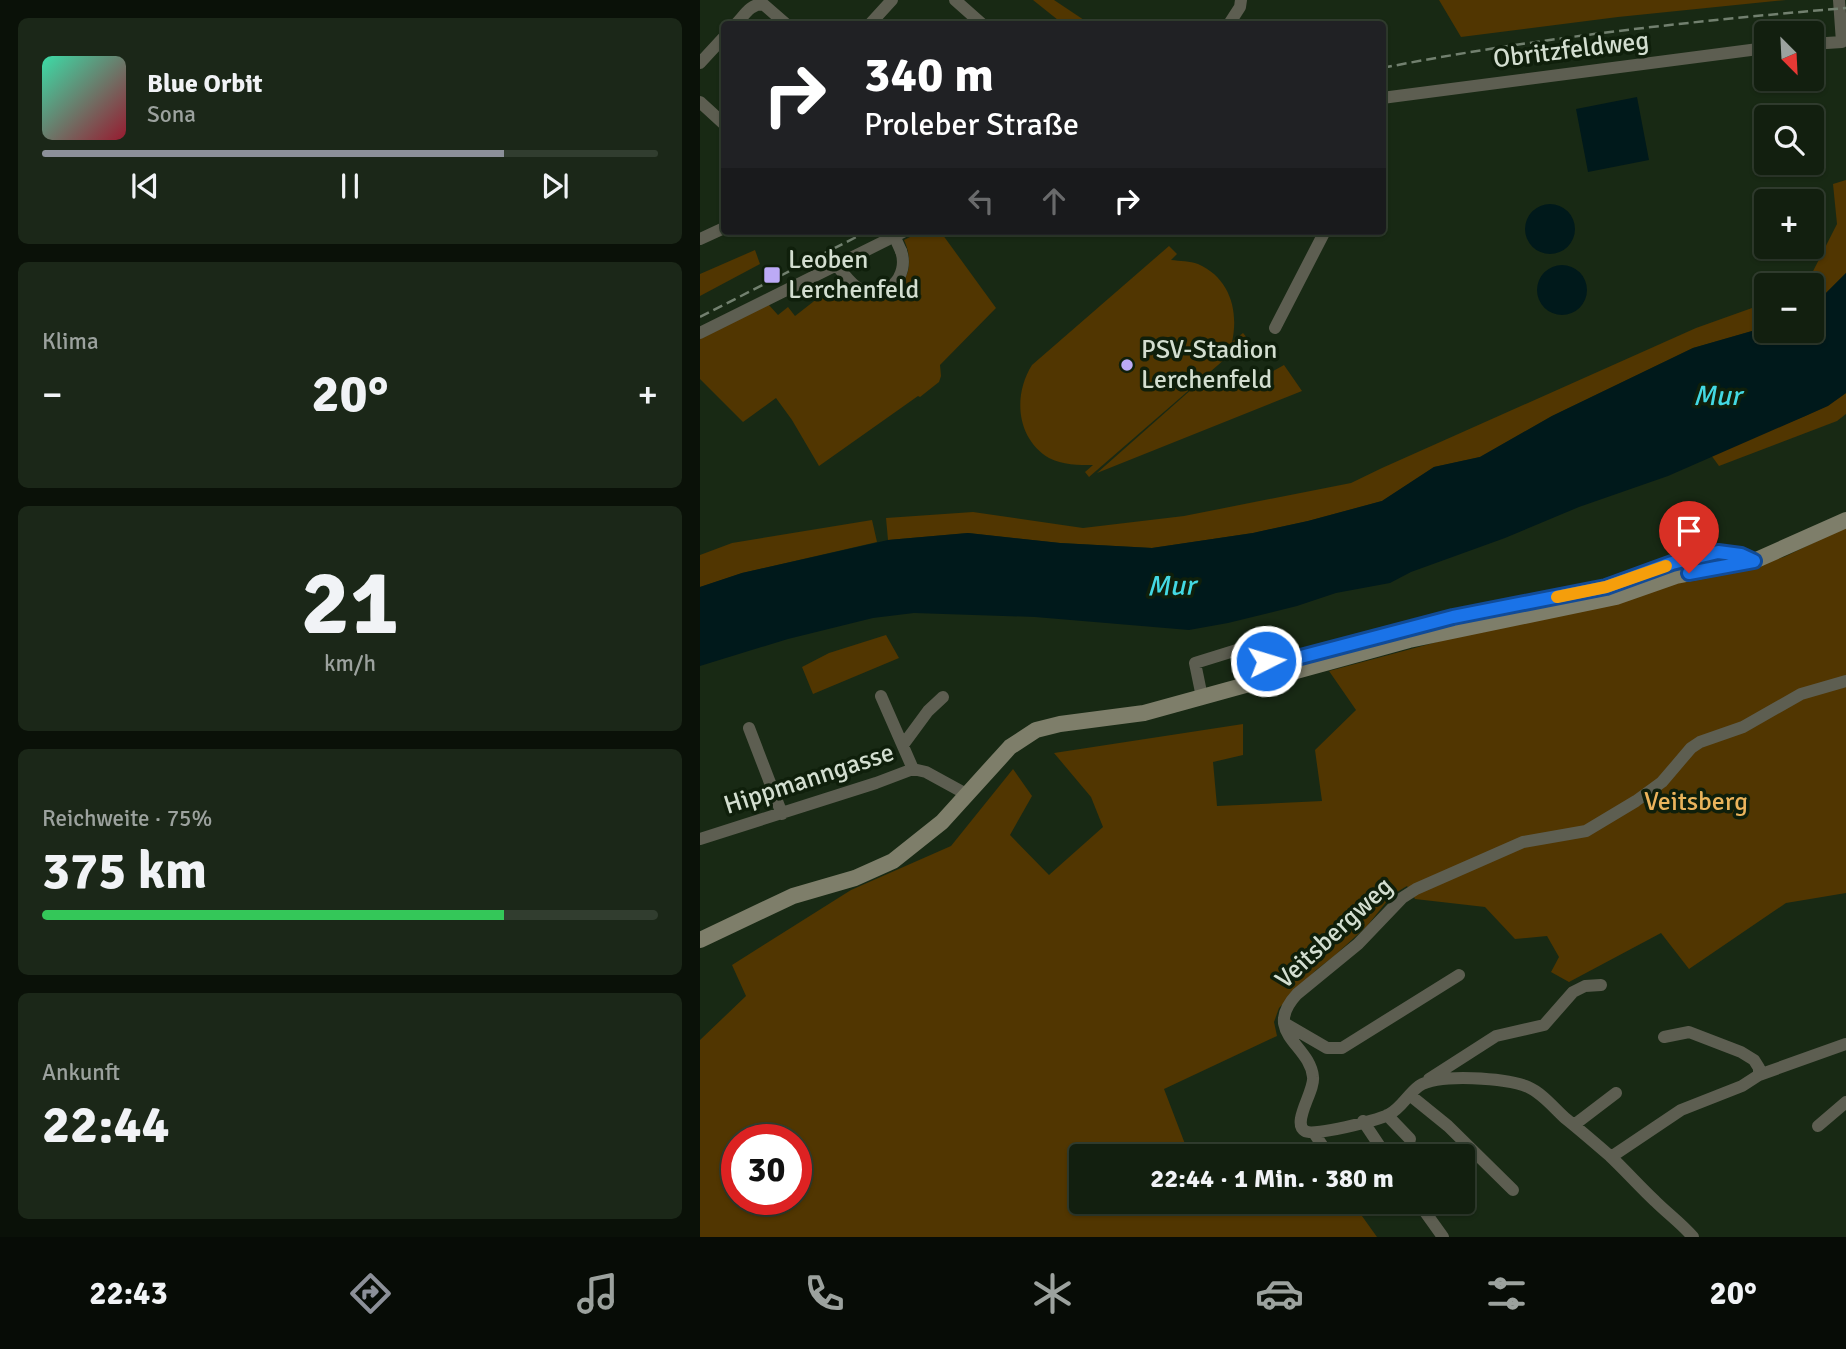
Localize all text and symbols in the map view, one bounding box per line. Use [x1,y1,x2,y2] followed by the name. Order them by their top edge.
[1754,21,1824,91] north arrow
[1754,21,1824,343] map controls
[1491,25,1651,75] street label: Obritzfeldweg
[864,45,994,105] text: 340 m
[749,49,840,140] icon: right
[147,68,263,100] text: Blue Orbit
[147,100,196,129] text: Sona
[864,105,1079,144] text: Proleber Straße
[1754,105,1824,175] button: search
[126,167,164,205] icon: previous
[331,167,369,205] icon: pause
[536,167,574,205] icon: next
[962,182,1000,220] icon: left
[1035,182,1073,220] icon: ahead
[1108,182,1146,220] icon: right
[1754,189,1824,259] button: +
[788,244,919,306] place label: Leoben Lerchenfeld
[762,265,782,285] marker: Leoben Lerchenfeld
[1754,273,1824,343] button: −
[42,327,99,356] text: Klima
[1141,334,1278,396] place label: PSV-Stadion Lerchenfeld
[1119,357,1135,373] marker: PSV-Stadion Lerchenfeld
[312,362,388,426] text: 20°
[42,371,63,418] text: −
[637,371,658,418] text: +
[1693,379,1745,413] water label: Mur
[1659,501,1719,573] pin
[1670,512,1708,550] icon: arrive
[301,547,399,660] text: 21
[1147,569,1199,603] water label: Mur
[1229,624,1303,698] position arrow
[324,649,376,678] text: km/h
[720,736,898,822] street label: Hippmanngasse
[1644,786,1748,818] park label: Veitsberg
[42,804,212,833] text: Reichweite · 75%
[42,839,207,903] text: 375 km
[1269,870,1399,996] street label: Veitsbergweg
[42,1058,120,1087] text: Ankunft
[42,1093,170,1157] text: 22:44
[721,1124,812,1215] speed limit sign: 30
[1150,1163,1394,1195] text: 22:44 · 1 Min. · 380 m
[346,1269,395,1318] icon: directions
[573,1269,622,1318] icon: music
[800,1269,849,1318] icon: phone
[1028,1269,1077,1318] icon: climate
[1255,1269,1304,1318] icon: car
[1482,1269,1531,1318] icon: filters
[89,1274,168,1313] text: 22:43
[1709,1274,1757,1313] text: 20°

